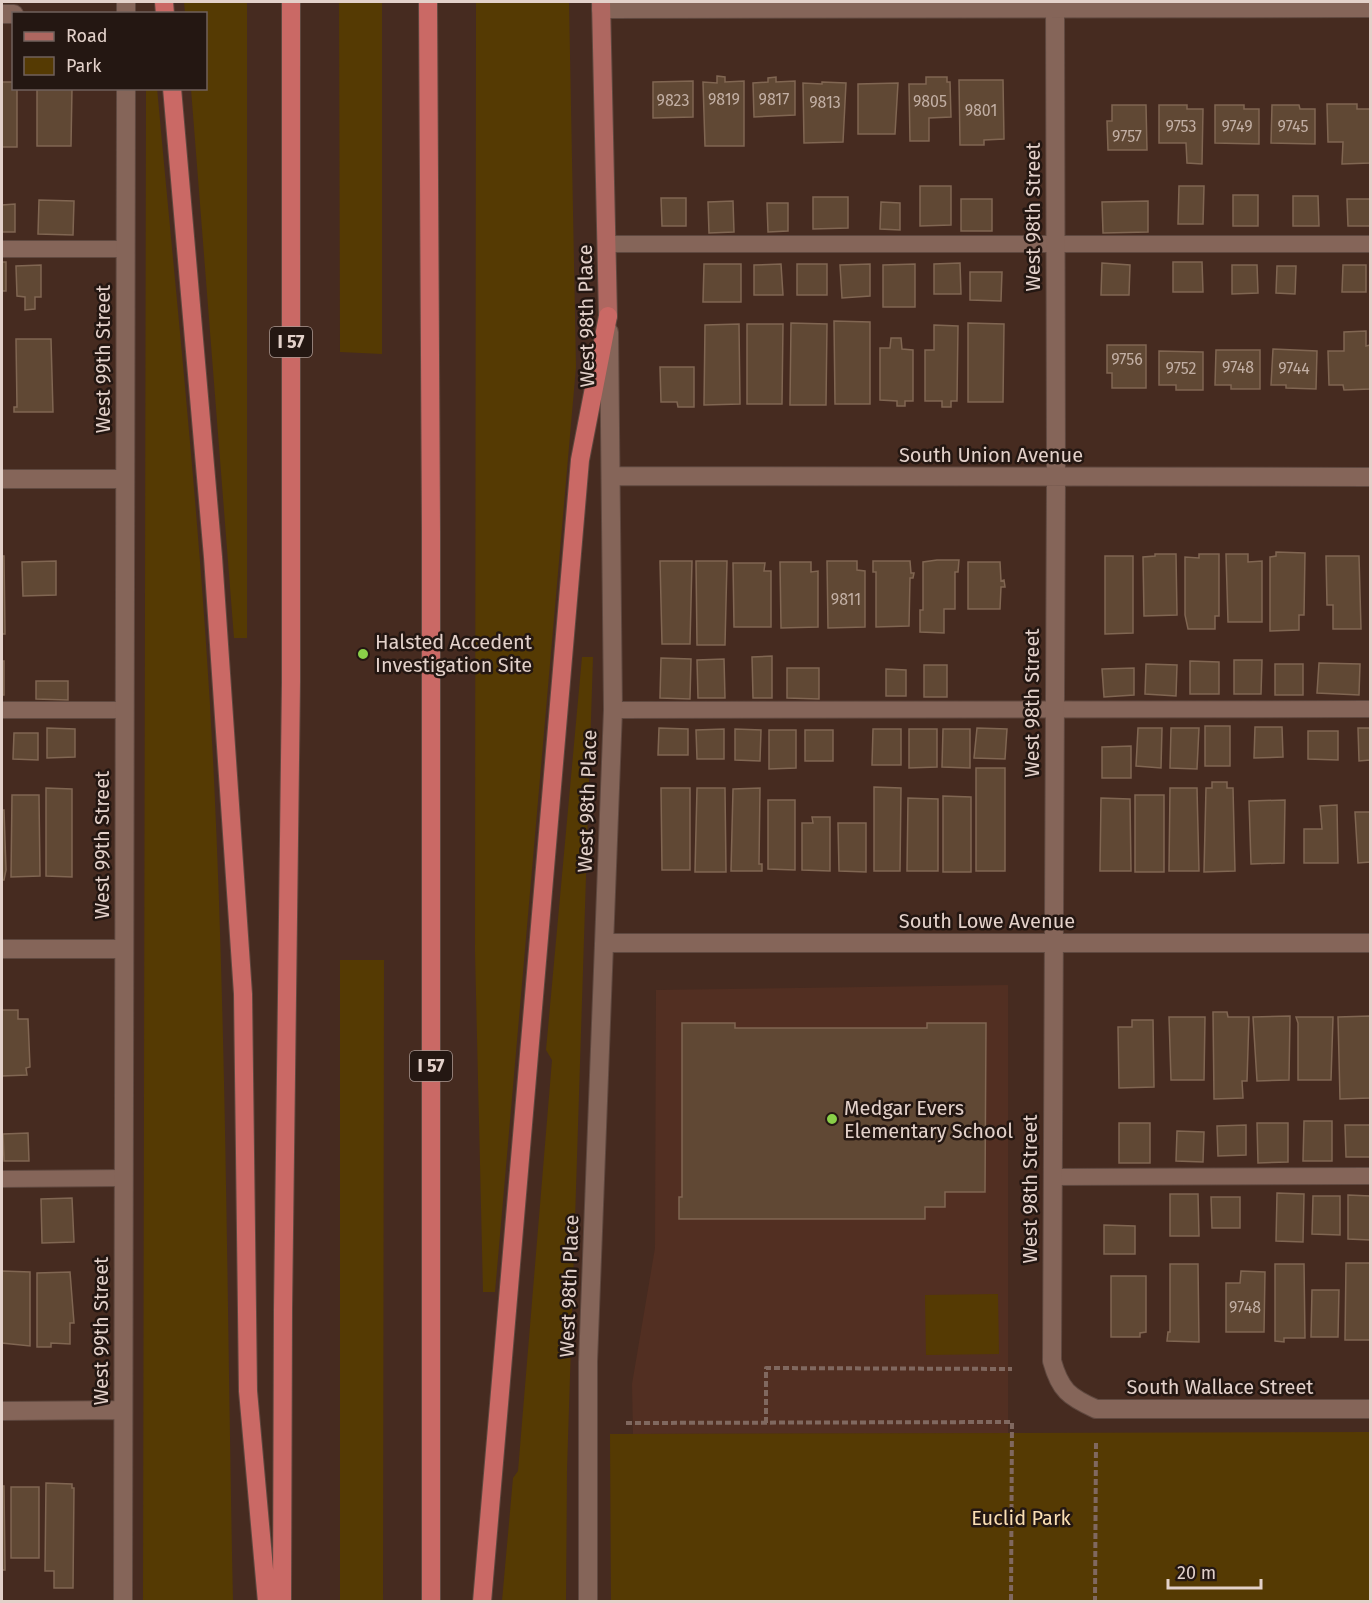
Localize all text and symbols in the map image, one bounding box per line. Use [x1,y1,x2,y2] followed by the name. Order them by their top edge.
[12,12,207,90] legend
[66,25,108,47] text: Road
[66,55,102,77] text: Park
[708,90,740,109] house number: 9819
[759,90,789,109] house number: 9817
[657,91,689,110] house number: 9823
[913,92,947,111] house number: 9805
[809,93,841,112] house number: 9813
[965,101,997,120] house number: 9801
[1166,117,1196,136] house number: 9753
[1221,117,1253,136] house number: 9749
[1278,117,1309,136] house number: 9745
[1112,127,1142,146] house number: 9757
[1021,142,1045,292] street label: West 98th Street
[573,244,599,388] street label: West 98th Place
[91,284,115,433] street label: West 99th Street
[270,327,312,357] road number: I 57
[1111,350,1143,369] house number: 9756
[1222,358,1254,377] house number: 9748
[1166,359,1196,378] house number: 9752
[1278,359,1310,378] house number: 9744
[899,443,1083,467] street label: South Union Avenue
[831,590,861,609] house number: 9811
[1020,628,1044,778] street label: West 98th Street
[375,630,533,677] place label: Halsted Accedent Investigation Site
[356,647,370,661] marker: Halsted Accedent Investigation Site
[573,729,601,873] street label: West 98th Place
[90,770,114,919] street label: West 99th Street
[899,909,1075,933] street label: South Lowe Avenue
[410,1051,452,1081] road number: I 57
[844,1096,1013,1143] place label: Medgar Evers Elementary School
[825,1112,839,1126] marker: Medgar Evers Elementary School
[1018,1114,1042,1264] street label: West 98th Street
[555,1214,583,1358] street label: West 98th Place
[89,1256,113,1405] street label: West 99th Street
[1229,1298,1261,1317] house number: 9748
[1126,1375,1314,1399] street label: South Wallace Street
[971,1506,1072,1530] park label: Euclid Park
[1168,1552,1261,1590] scale bar
[1177,1562,1216,1584] text: 20 m

